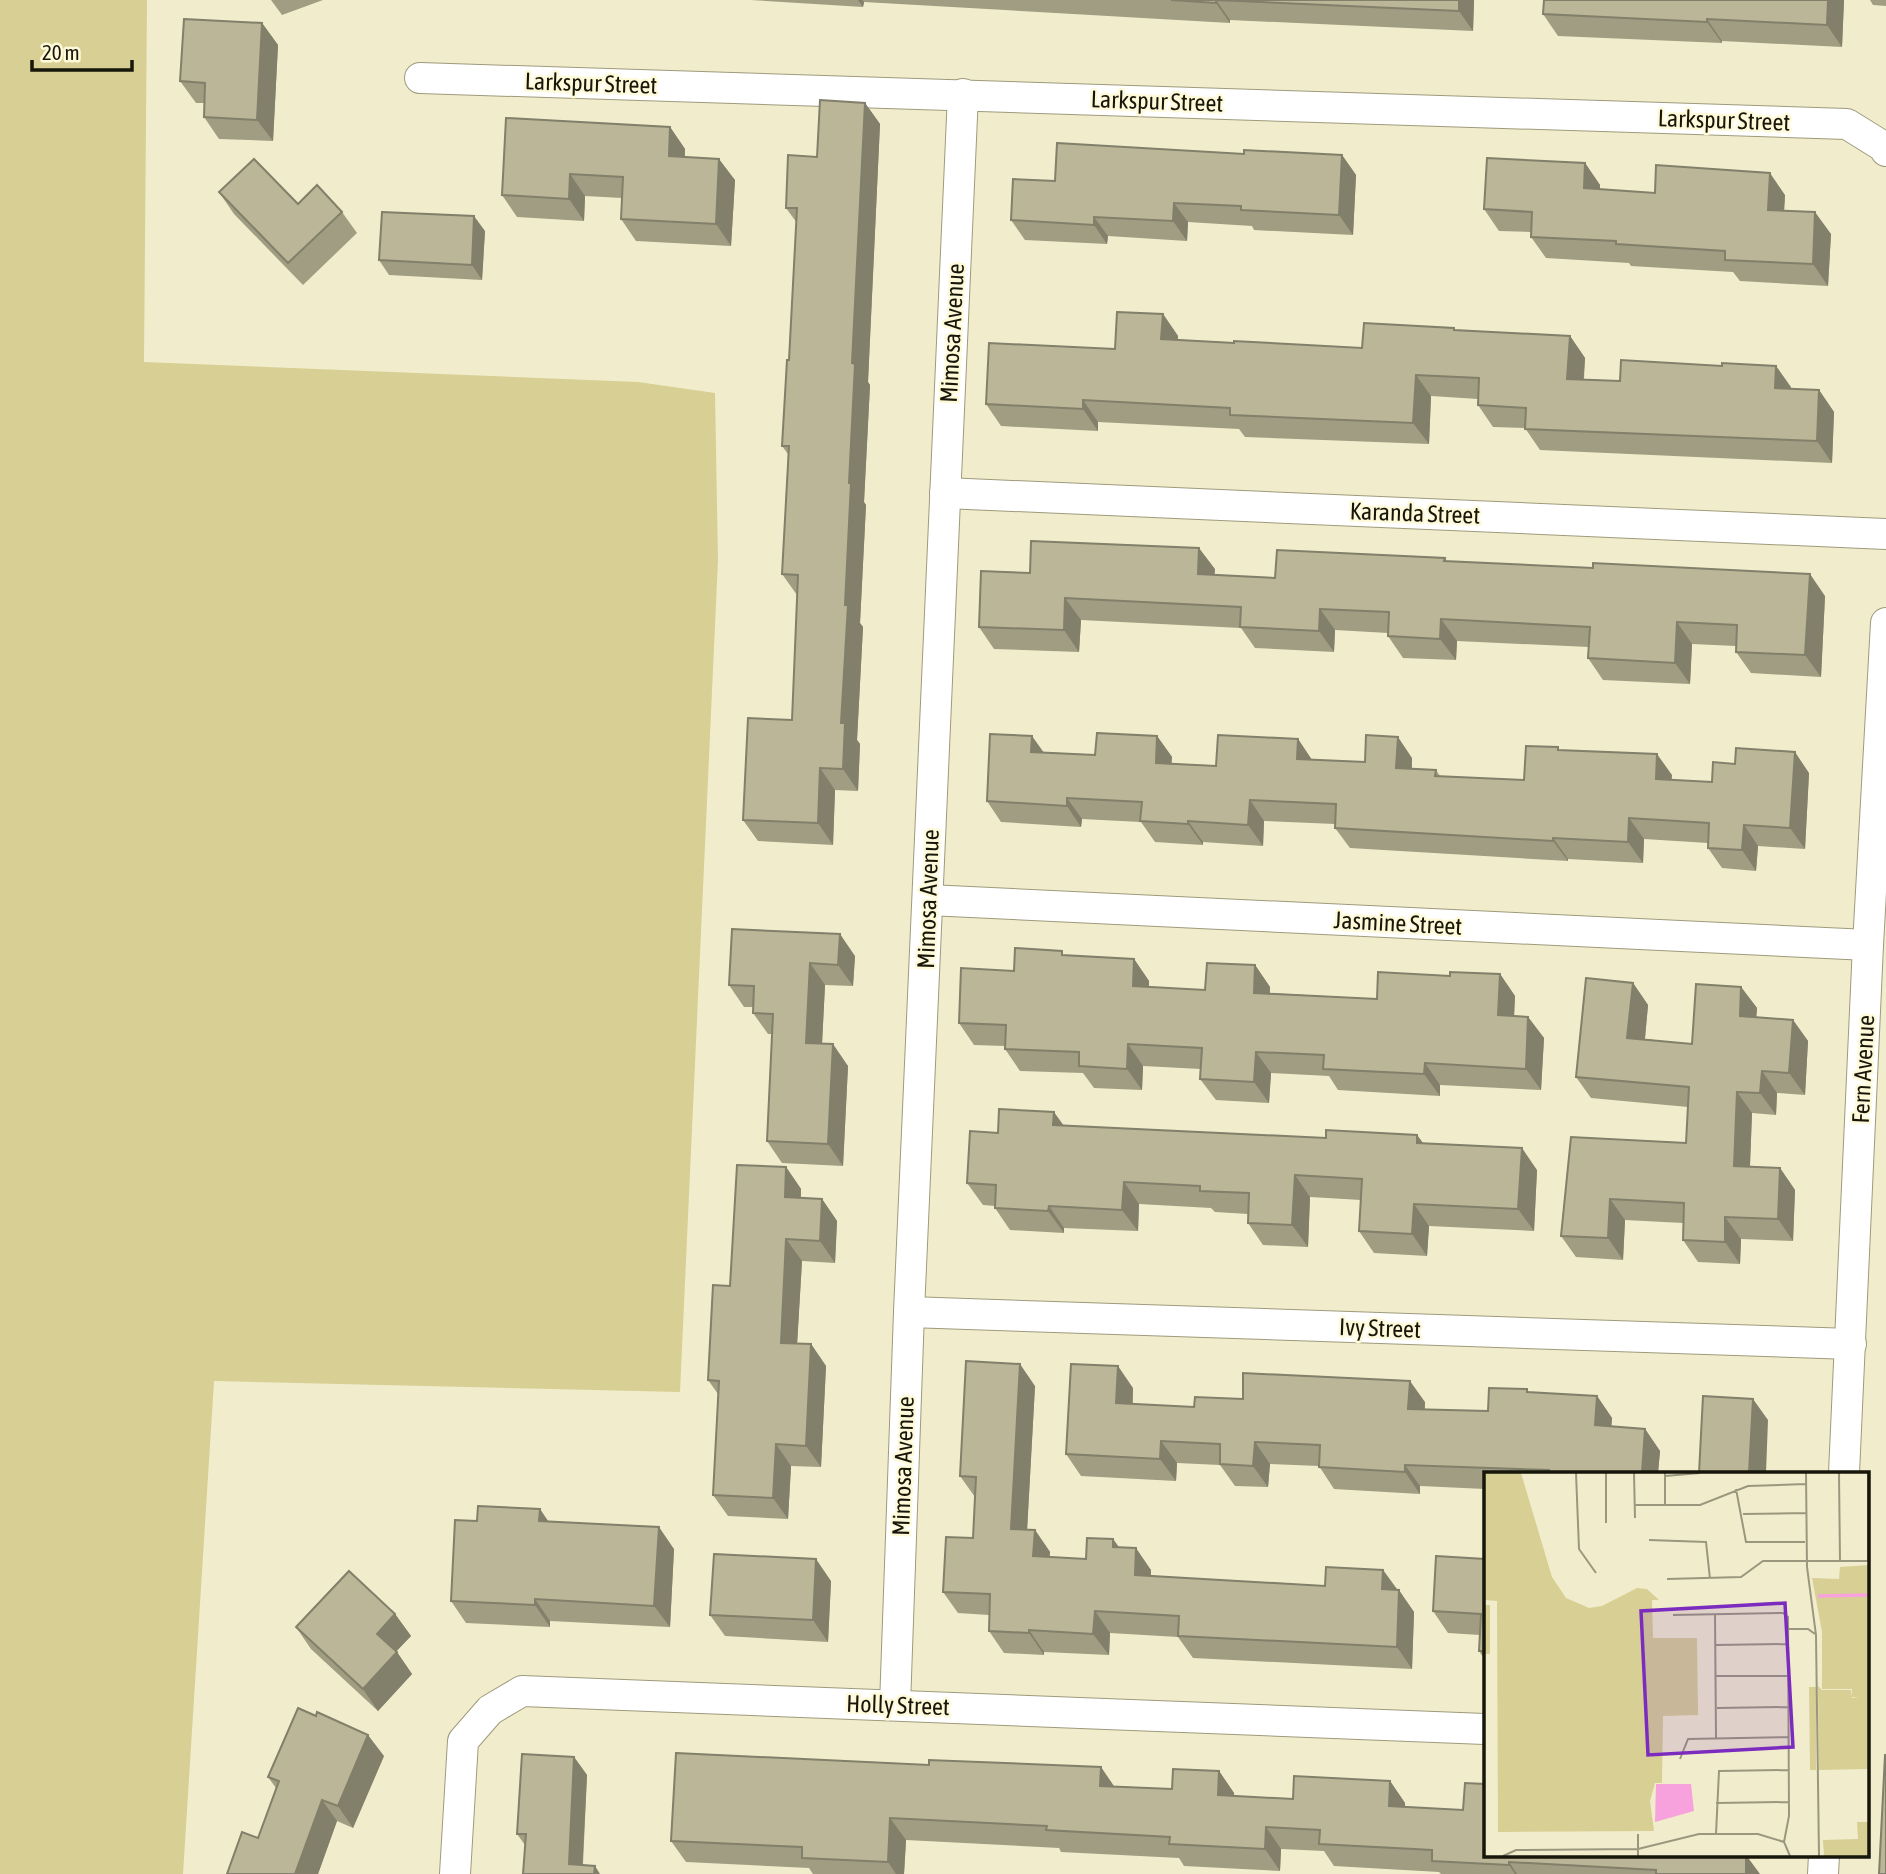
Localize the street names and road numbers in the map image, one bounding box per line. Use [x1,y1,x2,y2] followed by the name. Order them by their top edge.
[524,67,658,99] street label: Larkspur Street
[1090,85,1224,117] street label: Larkspur Street
[1657,104,1791,136] street label: Larkspur Street
[935,263,969,403] street label: Mimosa Avenue
[1349,497,1481,529] street label: Karanda Street
[912,829,944,969] street label: Mimosa Avenue
[1333,906,1463,940] street label: Jasmine Street
[1847,1014,1879,1124] street label: Fern Avenue
[1339,1313,1421,1343] street label: Ivy Street
[887,1396,919,1536] street label: Mimosa Avenue
[846,1690,950,1720] street label: Holly Street

